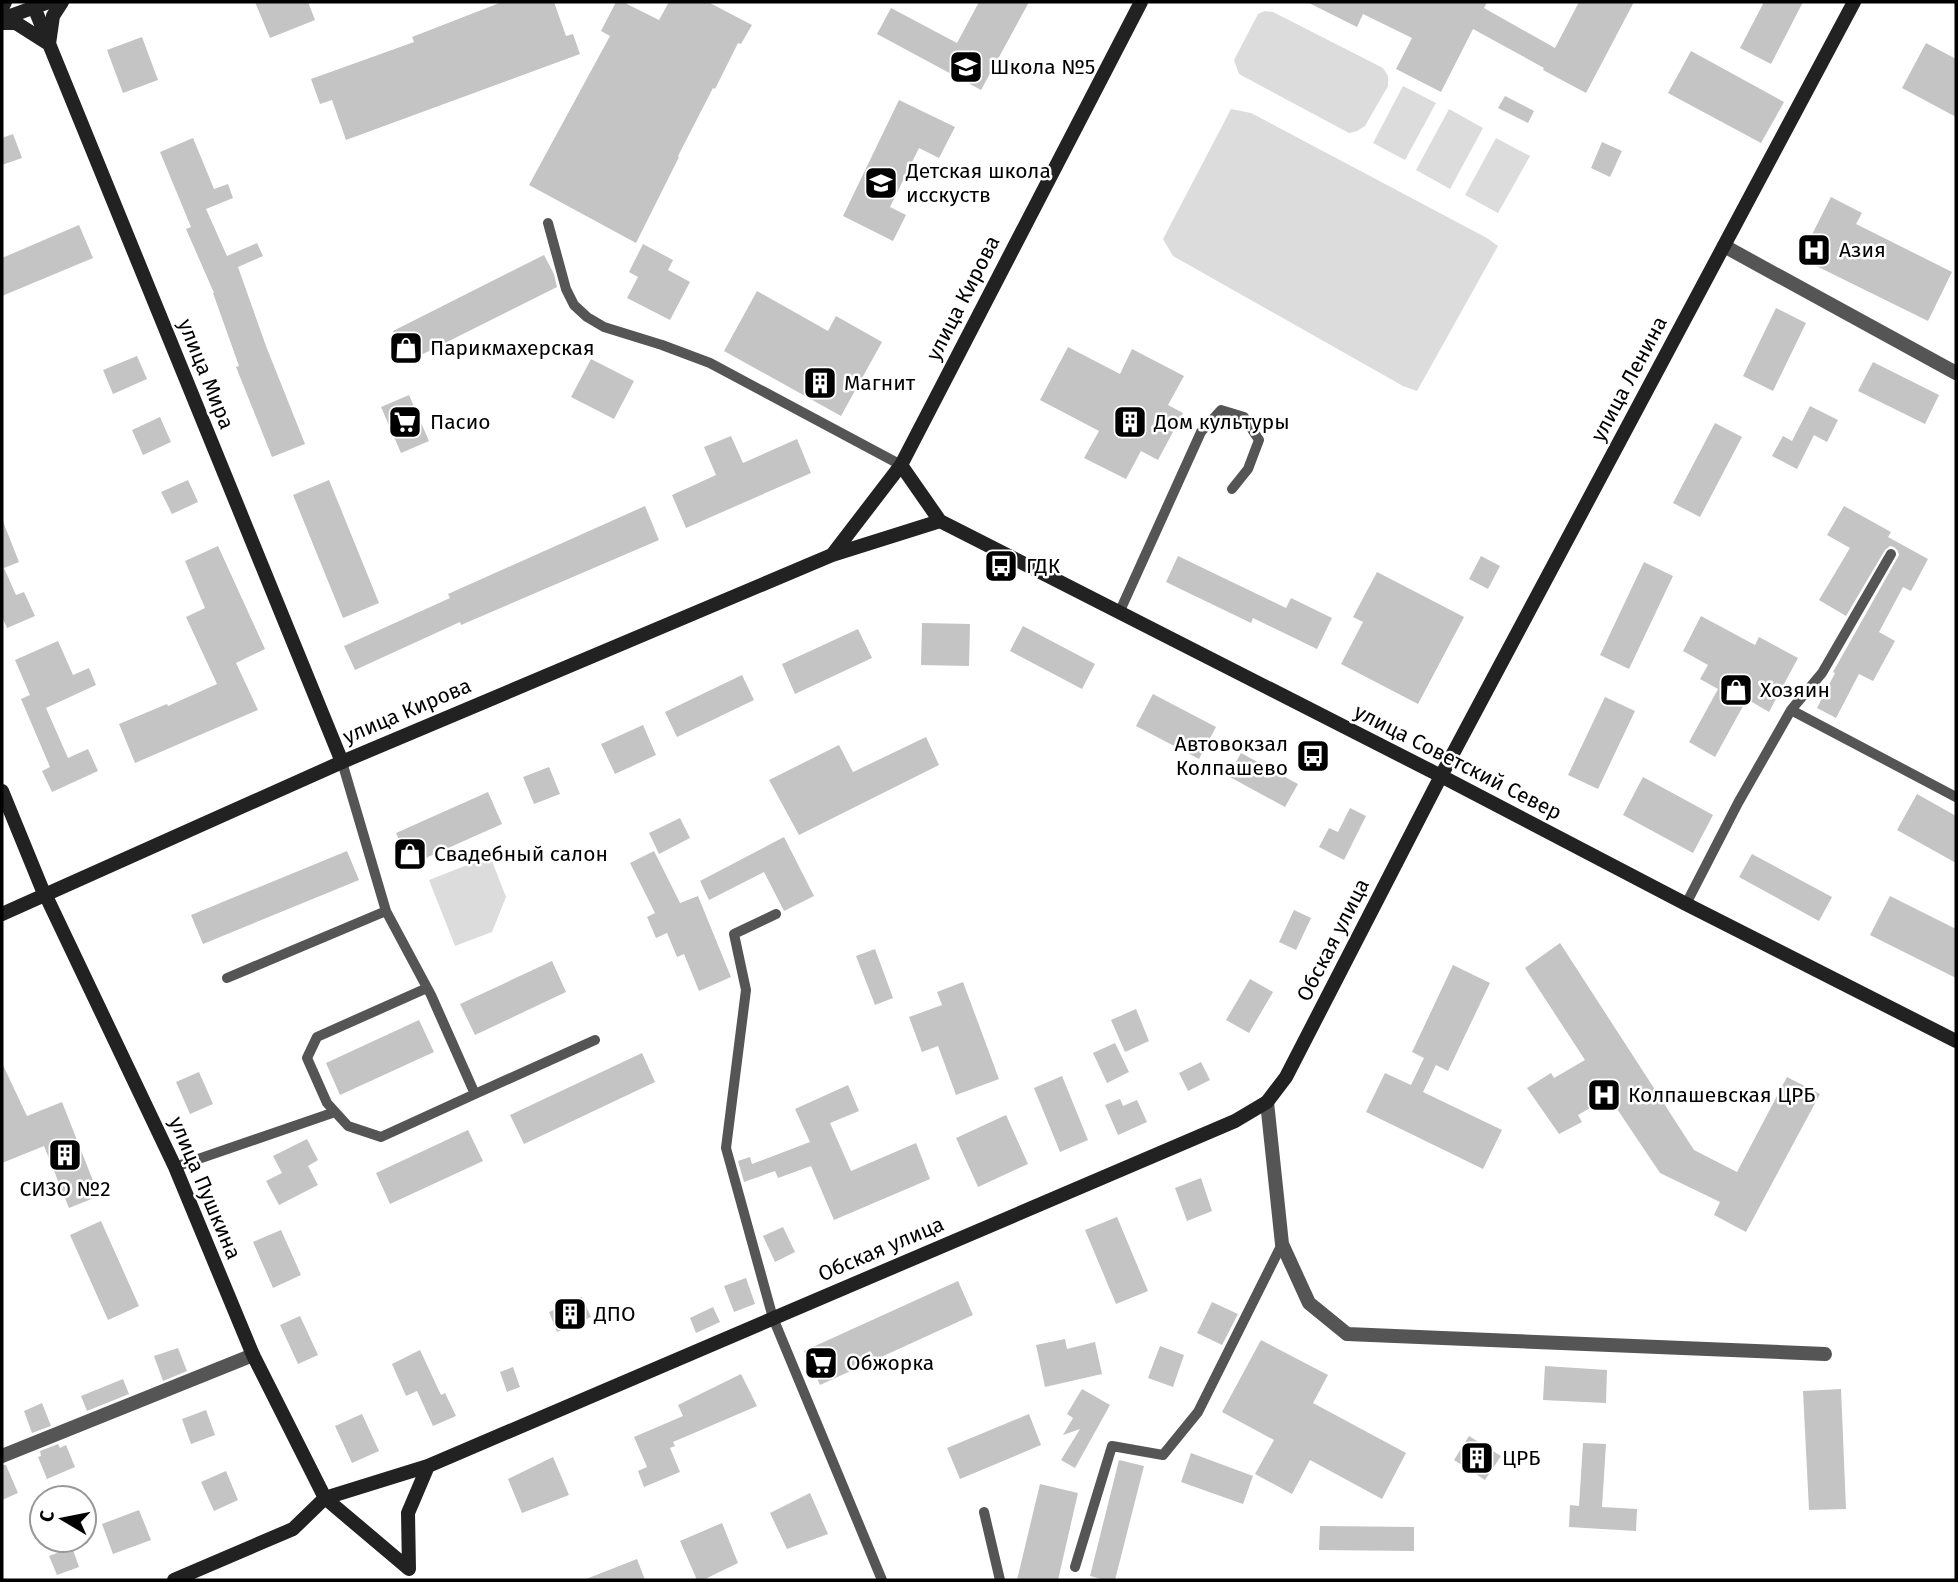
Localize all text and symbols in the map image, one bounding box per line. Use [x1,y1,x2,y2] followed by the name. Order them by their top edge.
[947,48,985,86] school or university icon: Школа №5
[990,54,1095,80] place label: Школа №5
[905,158,1051,208] place label: Детская школа исскуств
[862,164,900,202] school or university icon: Детская школа исскуств
[920,231,1006,365] street label: улица Кирова
[1795,231,1833,269] hospital icon: Азия
[1839,237,1886,263] place label: Азия
[1585,312,1673,446] street label: улица Ленина
[172,315,240,433] street label: улица Мира
[387,329,425,367] shop icon: Парикмахерская
[430,335,595,361] place label: Парикмахерская
[801,364,839,402] building icon: Магнит
[844,370,916,396] place label: Магнит
[386,403,424,441] supermarket icon: Пасио
[1111,403,1149,441] building icon: Дом культуры
[430,409,491,435] place label: Пасио
[1153,409,1290,435] place label: Дом культуры
[982,547,1020,585] bus stop icon: ГДК
[1026,553,1061,579] place label: ГДК
[1717,671,1755,709] shop icon: Хозяин
[339,672,475,750] street label: улица Кирова
[1760,677,1830,703] place label: Хозяин
[1350,698,1566,826] street label: улица Советский Север
[1175,731,1288,781] place label: Автовокзал Колпашево
[1294,737,1332,775] bus stop icon: Автовокзал Колпашево
[391,835,429,873] shop icon: Свадебный салон
[434,841,608,867] place label: Свадебный салон
[1291,874,1375,1006] street label: Обская улица
[1585,1076,1623,1114] hospital icon: Колпашевская ЦРБ
[1628,1082,1815,1108] place label: Колпашевская ЦРБ
[163,1113,247,1263] street label: улица Пушкина
[46,1136,84,1174] building icon: СИЗО №2
[19,1176,111,1202] place label: СИЗО №2
[814,1211,948,1287] street label: Обская улица
[551,1295,589,1333] building icon: ДПО
[593,1301,636,1327] place label: ДПО
[802,1344,840,1382] supermarket icon: Обжорка
[846,1350,934,1376] place label: Обжорка
[1458,1439,1496,1477] building icon: ЦРБ
[1502,1445,1540,1471] place label: ЦРБ
[28,1484,98,1554] north arrow
[34,1509,59,1524] text: С

